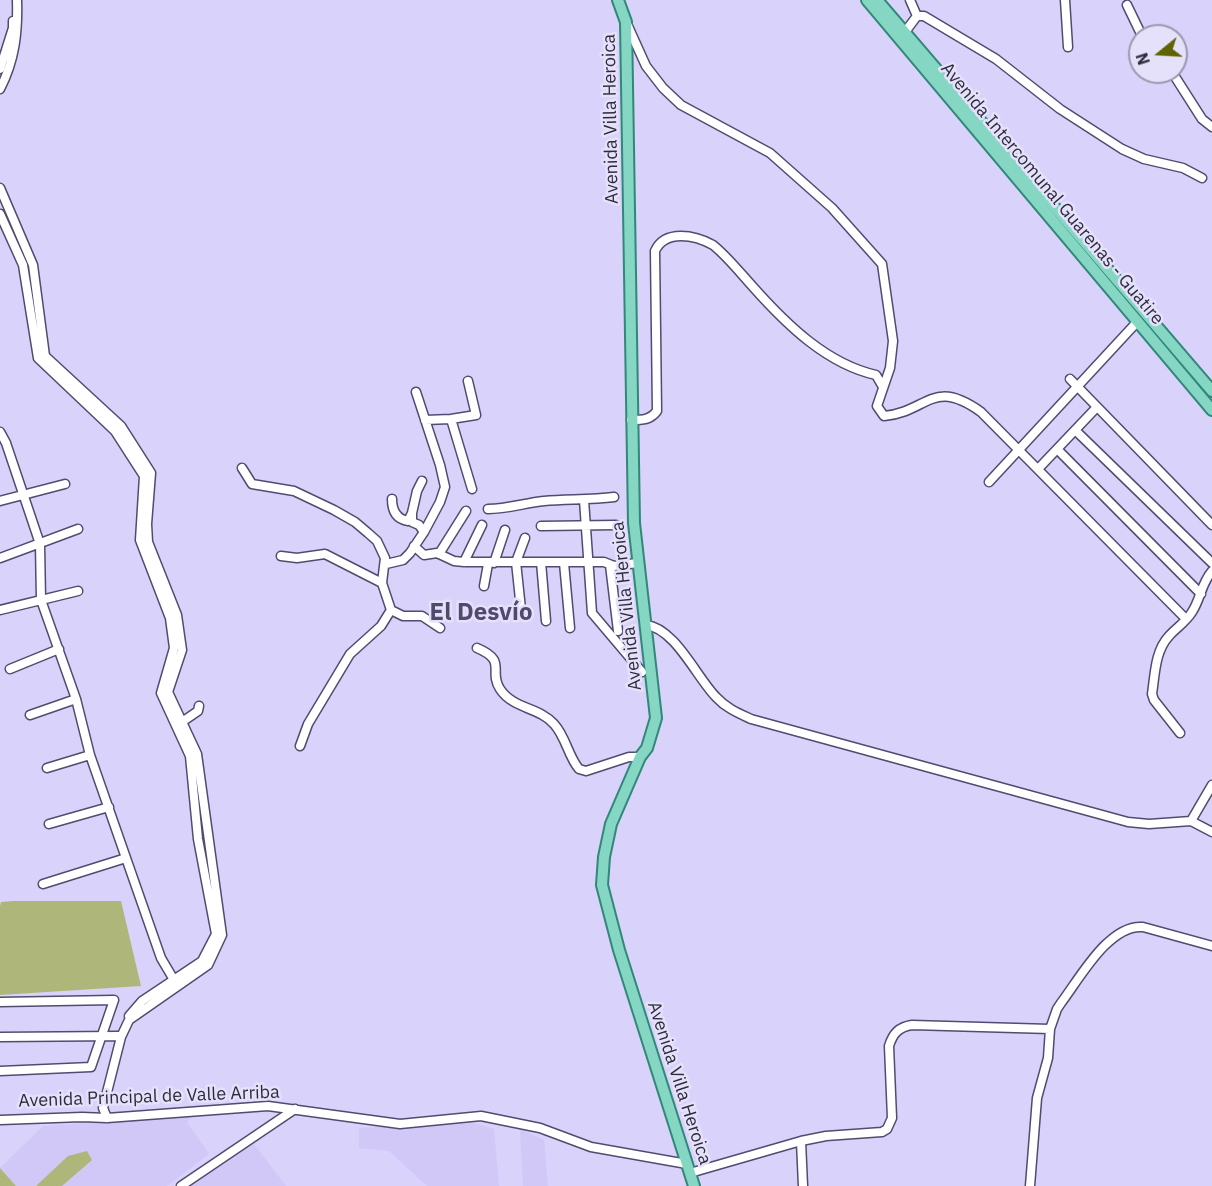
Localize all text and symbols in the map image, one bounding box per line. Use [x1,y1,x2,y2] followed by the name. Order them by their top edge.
[1128,24,1188,84] north arrow
[599,34,623,204] street label: Avenida Villa Heroica
[1131,50,1154,68] text: N
[936,59,1168,329] street label: Avenida Intercomunal Guarenas - Guatire
[607,520,647,692] street label: Avenida Villa Heroica
[430,599,532,627] district label: El Desvío
[642,999,716,1167] street label: Avenida Villa Heroica
[18,1082,280,1112] street label: Avenida Principal de Valle Arriba

